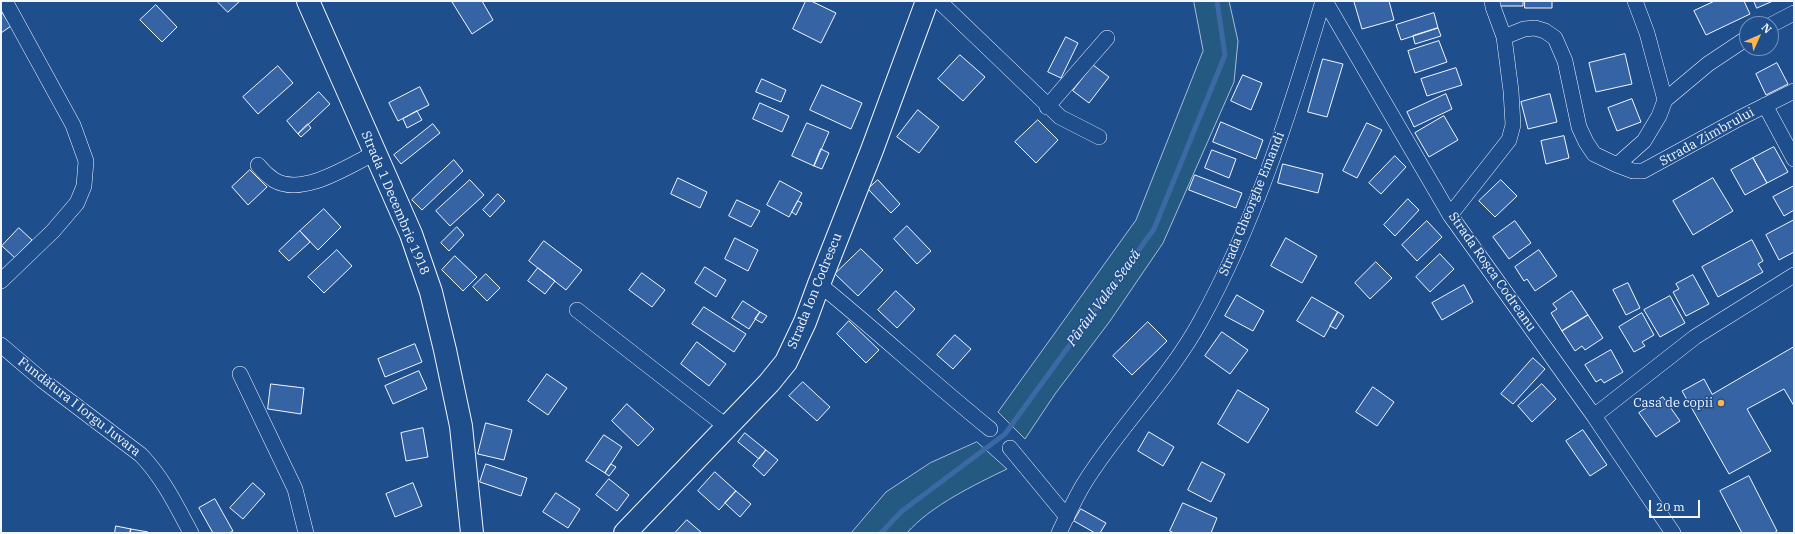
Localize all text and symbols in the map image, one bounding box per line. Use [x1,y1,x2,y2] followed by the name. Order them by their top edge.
[1739,16,1779,56] north arrow
[1759,20,1775,36] text: N
[1657,105,1757,169] street label: Strada Zimbrului
[358,129,432,277] street label: Strada 1 Decembrie 1918
[1216,130,1288,278] street label: Strada Gheorghe Emandi
[1445,209,1539,335] street label: Strada Roșca Codreanu
[785,231,845,351] street label: Strada Ion Codrescu
[1063,247,1145,349] water label: Pârâul Valea Seacă
[15,354,143,460] street label: Fundătura I Iorgu Juvara
[1633,395,1713,411] place label: Casa de copii
[1716,398,1726,408] marker: Casa de copii
[1651,492,1702,518] scale bar
[1656,499,1685,514] text: 20 m

